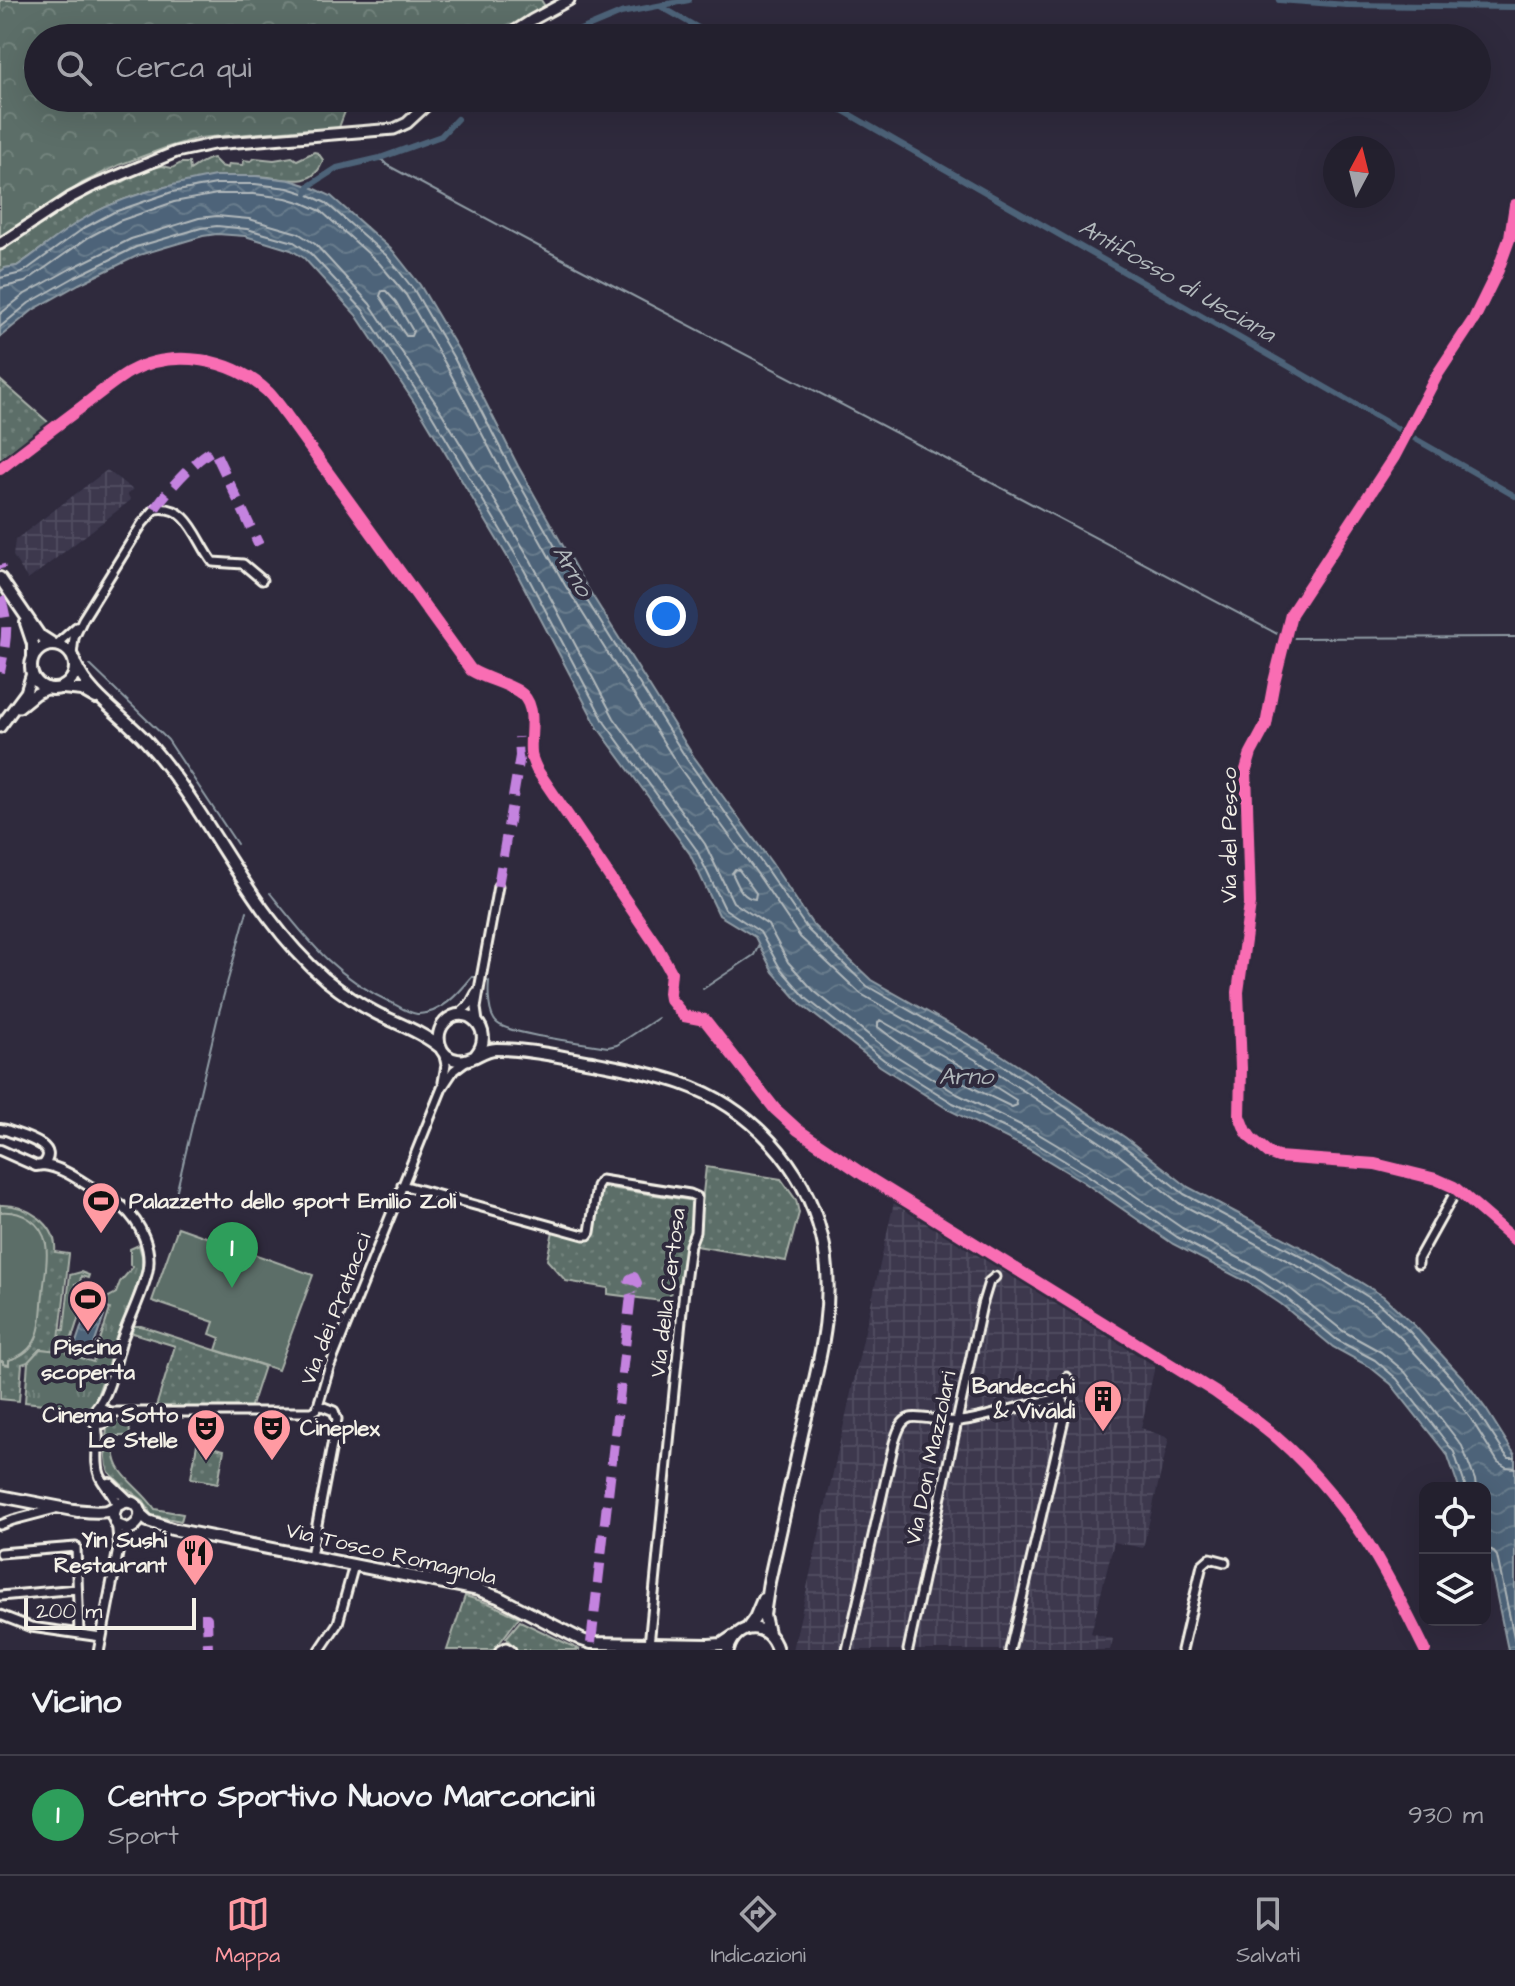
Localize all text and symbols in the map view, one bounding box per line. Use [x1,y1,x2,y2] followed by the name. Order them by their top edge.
[24,24,1491,112] search box
[52,46,96,90] icon: search
[116,47,251,89] text: Cerca qui
[1323,136,1395,208] north arrow
[1072,211,1283,352] water label: Antifosso di Usciana
[544,539,601,604] water label: Arno
[646,596,686,636] your location
[1214,766,1245,903] street label: Via del Pesco
[939,1060,995,1094] water label: Arno
[80,1180,122,1235] sports icon: Palazzetto dello sport Emilio Zoli
[129,1186,457,1217] place label: Palazzetto dello sport Emilio Zoli
[642,1207,694,1379] street label: Via della Certosa
[206,1222,258,1288] pin: 1
[293,1228,379,1390] street label: Via dei Pratacci
[67,1278,109,1333] sports icon: Piscina scoperta
[41,1332,136,1388] place label: Piscina scoperta
[897,1368,965,1548] street label: Via Don Mazzolari
[972,1371,1076,1427] place label: Bandecchi & Vivaldi
[1082,1378,1124,1433] building icon: Bandecchi & Vivaldi
[42,1400,179,1456] place label: Cinema Sotto Le Stelle
[185,1407,227,1462] theatre icon: Cinema Sotto Le Stelle
[251,1407,293,1462] theatre icon: Cineplex
[300,1413,380,1444] place label: Cineplex
[1419,1482,1491,1626] map controls
[1419,1482,1491,1554] button: locate
[282,1515,499,1594] street label: Via Tosco Romagnola
[54,1525,168,1581] place label: Yin Sushi Restaurant
[174,1532,216,1587] restaurant icon: Yin Sushi Restaurant
[1419,1554,1491,1626] button: layers
[24,1594,196,1630] scale bar
[36,1596,102,1627] text: 200 m
[32,1678,121,1726] text: Vicino
[108,1776,594,1818] text: Centro Sportivo Nuovo Marconcini
[56,1797,60,1833] text: 1
[1408,1797,1483,1833] text: 930 m
[108,1818,179,1854] text: Sport
[215,1892,280,1971] tab: Mappa
[711,1892,806,1971] tab: Indicazioni
[1236,1892,1300,1971] tab: Salvati

